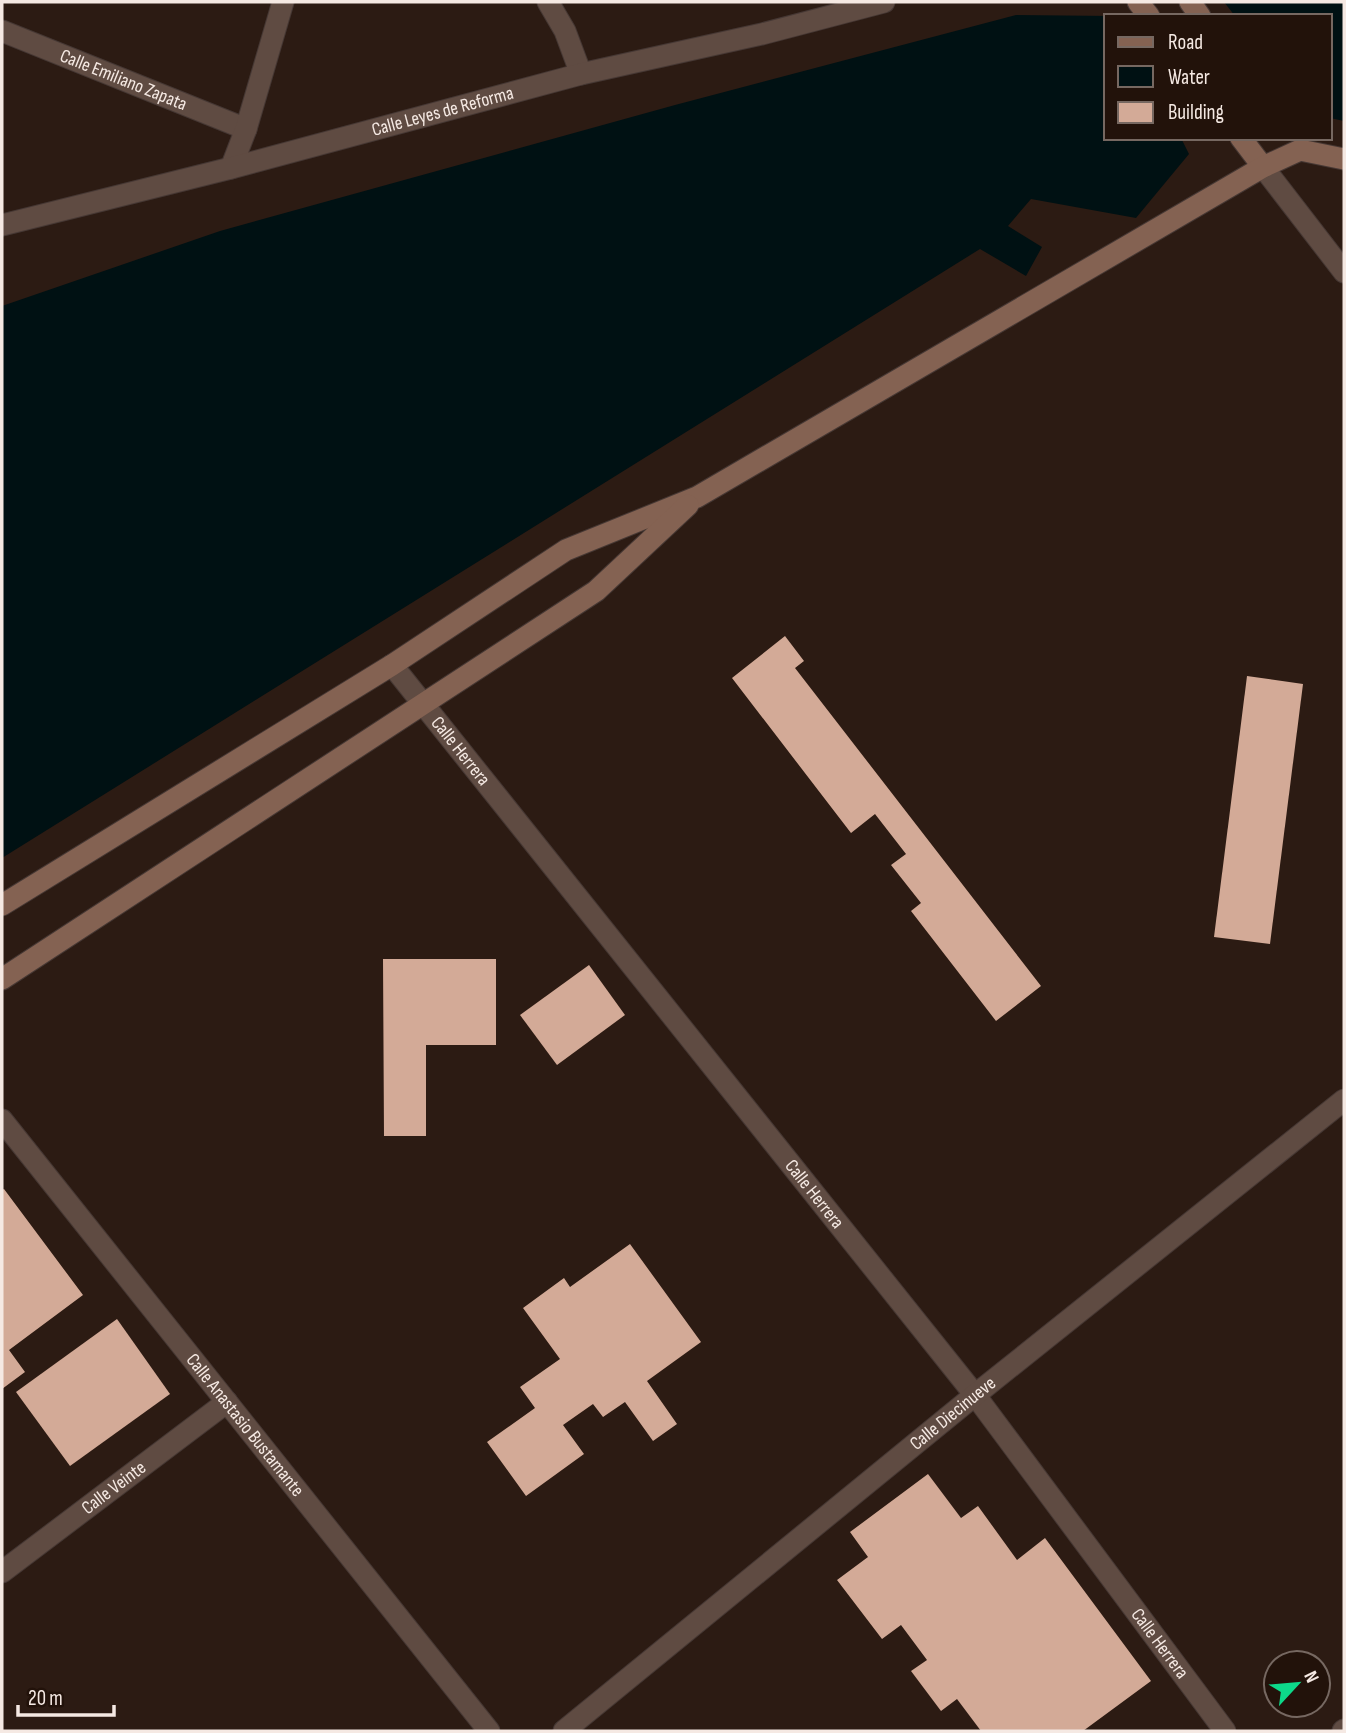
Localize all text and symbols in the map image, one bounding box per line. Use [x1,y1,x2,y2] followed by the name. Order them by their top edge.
[1104,14,1332,140] legend
[1168,30,1203,55] text: Road
[57,44,190,116] street label: Calle Emiliano Zapata
[1168,65,1210,90] text: Water
[369,81,516,141] street label: Calle Leyes de Reforma
[1168,100,1224,125] text: Building
[426,712,495,790] street label: Calle Herrera
[780,1155,849,1233] street label: Calle Herrera
[181,1349,309,1501] street label: Calle Anastasio Bustamante
[905,1372,1000,1455] street label: Calle Diecinueve
[77,1456,150,1519] street label: Calle Veinte
[1126,1604,1194,1683] street label: Calle Herrera
[1262,1649,1332,1719] north arrow
[1298,1668,1323,1687] text: N
[18,1674,114,1718] scale bar
[28,1686,63,1711] text: 20 m

